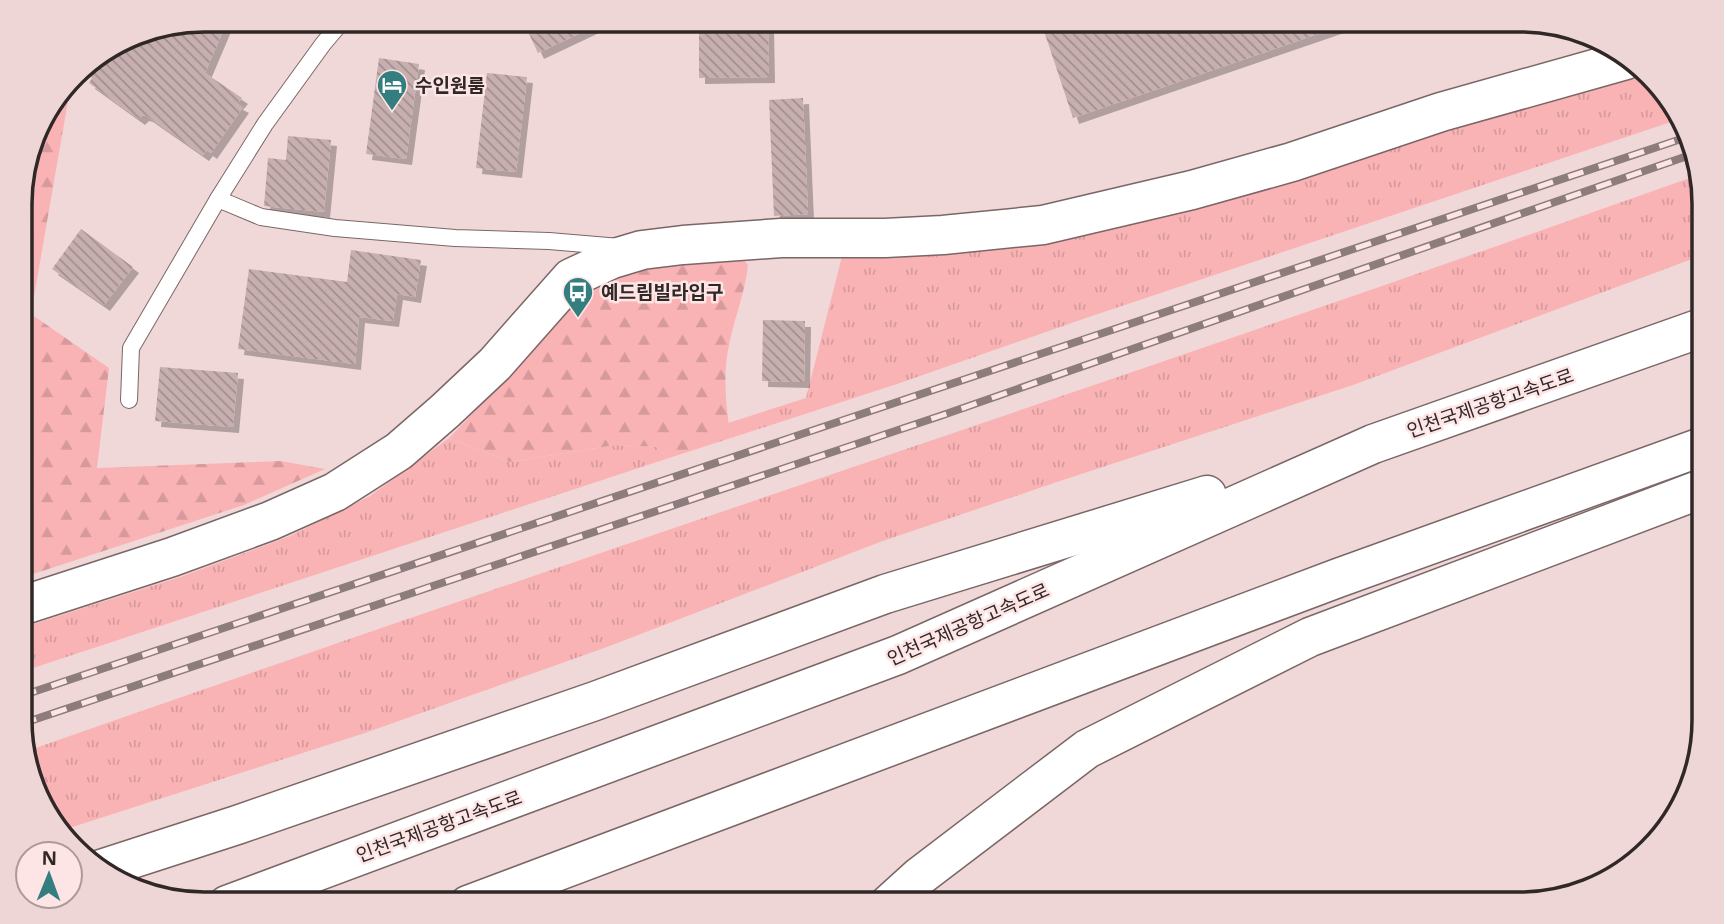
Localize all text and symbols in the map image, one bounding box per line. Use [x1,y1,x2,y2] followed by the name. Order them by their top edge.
[375,68,409,112] hotel icon: 수인원룸
[415,72,485,98] place label: 수인원룸
[561,275,595,319] bus stop icon: 예드림빌라입구
[601,279,723,305] place label: 예드림빌라입구
[1403,362,1577,444] street label: 인천국제공항고속도로
[883,577,1053,671] street label: 인천국제공항고속도로
[352,784,526,868] street label: 인천국제공항고속도로
[14,840,84,910] north arrow
[41,845,57,871] text: N

